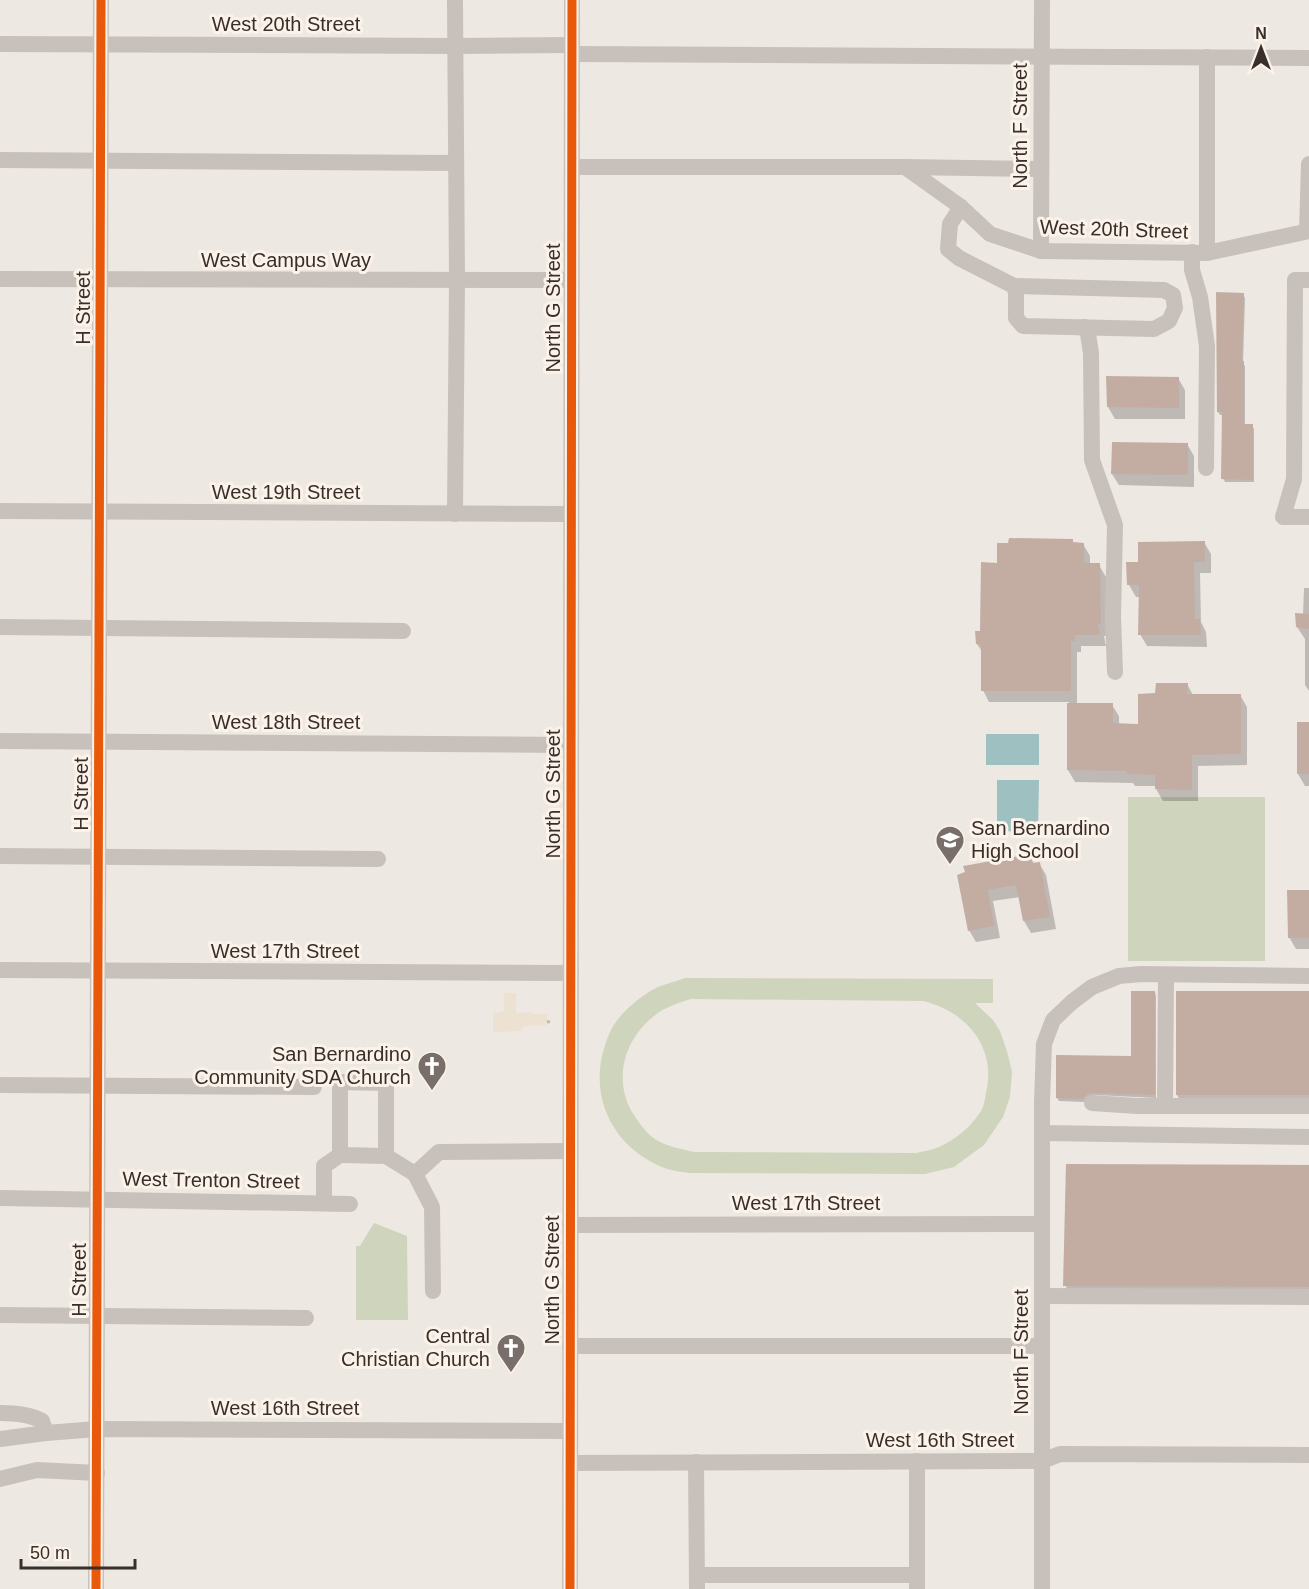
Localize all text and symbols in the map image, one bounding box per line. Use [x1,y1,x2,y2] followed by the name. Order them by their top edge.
[212,13,361,35] street label: West 20th Street
[1231,18,1291,78] north arrow
[1255,25,1267,42] text: N
[1009,63,1031,189] street label: North F Street
[1039,215,1189,243] street label: West 20th Street
[542,243,564,372] street label: North G Street
[201,249,371,271] street label: West Campus Way
[72,271,94,345] street label: H Street
[212,481,361,503] street label: West 19th Street
[212,711,361,733] street label: West 18th Street
[542,729,564,858] street label: North G Street
[70,757,92,831] street label: H Street
[971,817,1110,862] place label: San Bernardino High School
[934,824,966,866] school or university icon: San Bernardino High School
[211,940,360,962] street label: West 17th Street
[194,1043,411,1088] place label: San Bernardino Community SDA Church
[416,1050,448,1092] church icon: San Bernardino Community SDA Church
[122,1167,300,1193] street label: West Trenton Street
[732,1192,881,1214] street label: West 17th Street
[541,1215,563,1344] street label: North G Street
[68,1243,90,1317] street label: H Street
[1010,1289,1032,1415] street label: North F Street
[341,1325,490,1370] place label: Central Christian Church
[495,1332,527,1374] church icon: Central Christian Church
[211,1397,360,1419] street label: West 16th Street
[866,1429,1015,1451] street label: West 16th Street
[21,1532,135,1570] scale bar
[30,1543,70,1563] text: 50 m

